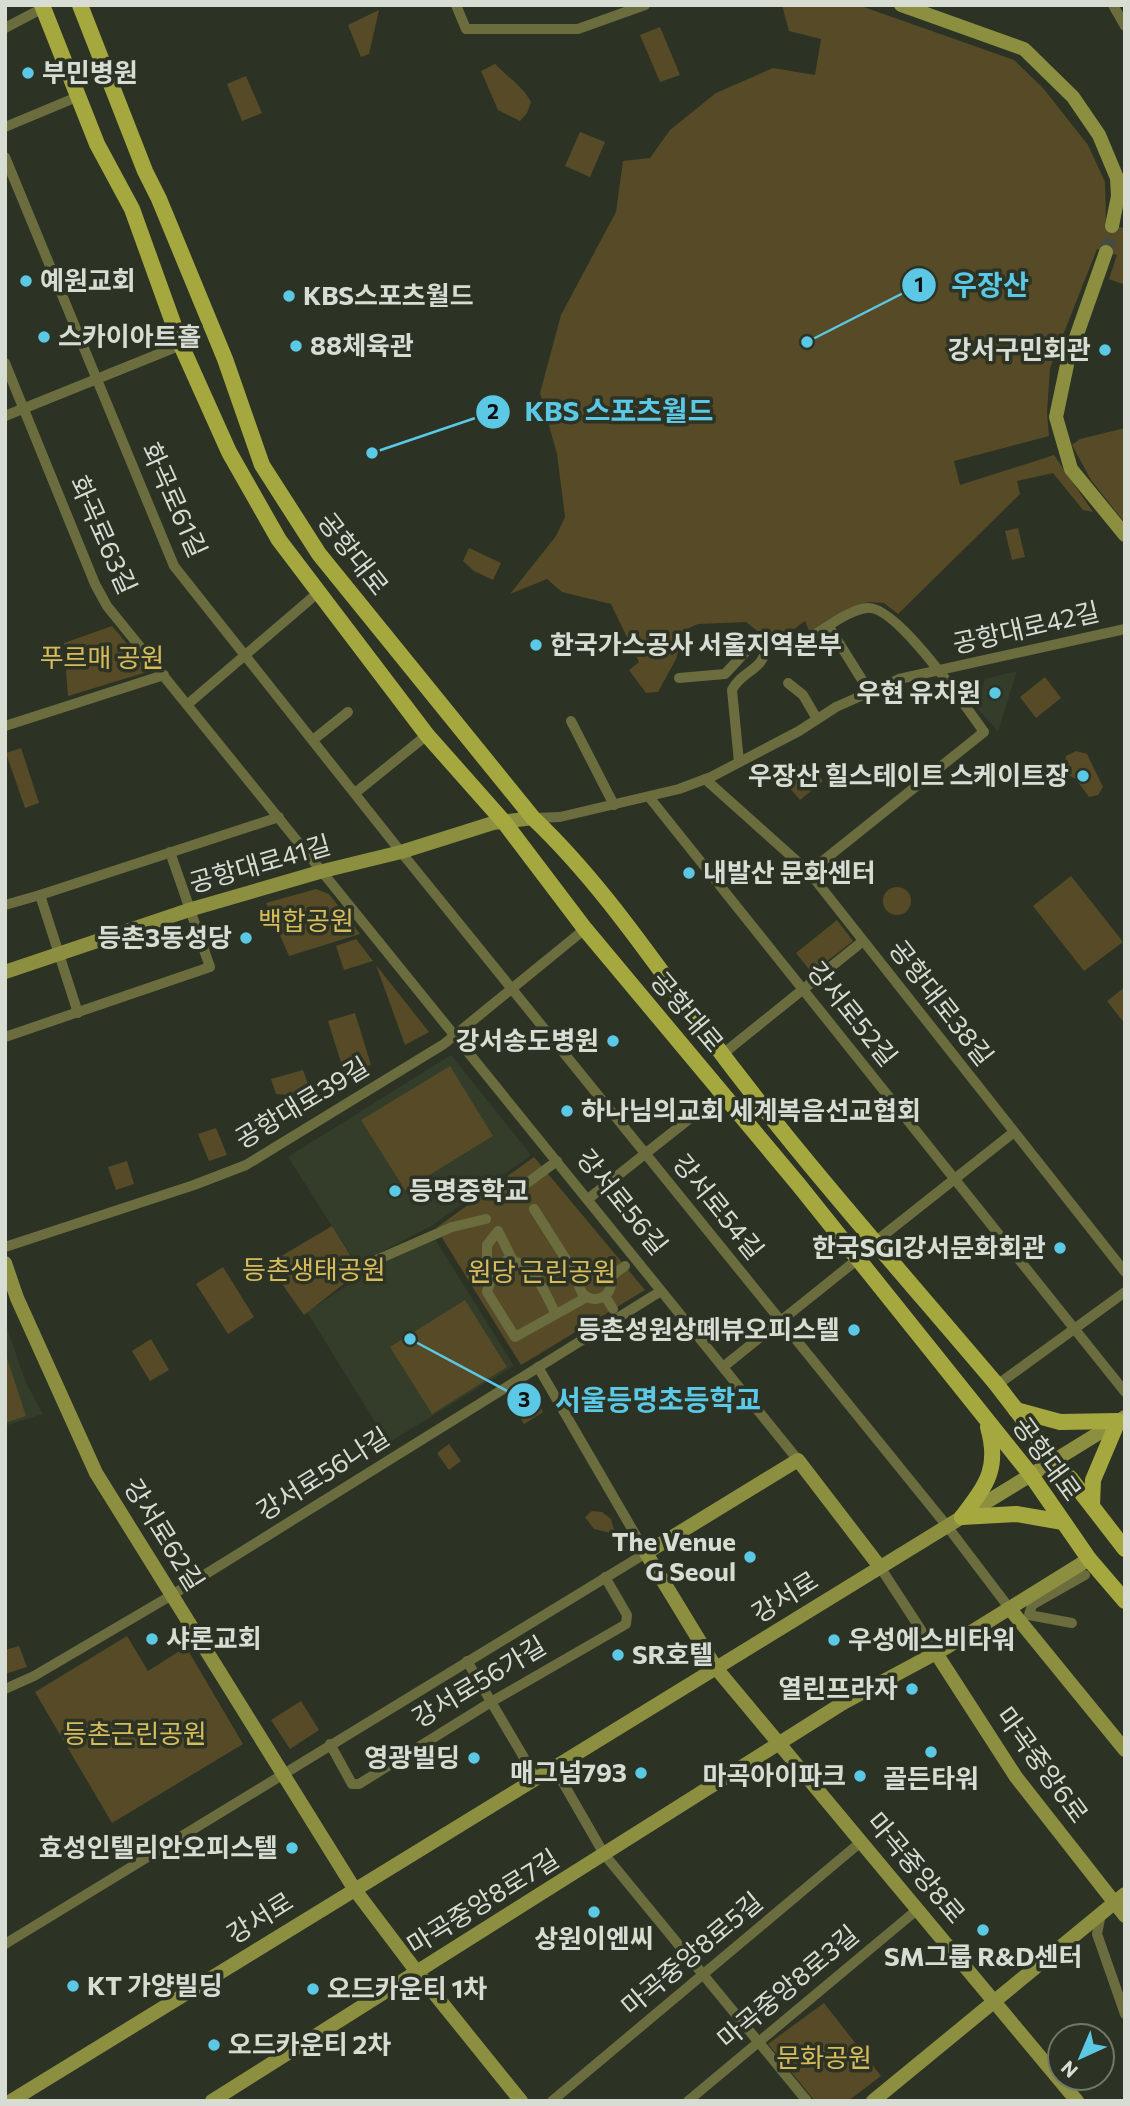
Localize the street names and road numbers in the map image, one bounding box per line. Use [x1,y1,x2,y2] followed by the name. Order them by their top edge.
[136,437,214,562] street label: 화곡로61길
[65,470,144,598] street label: 화곡로63길
[313,506,396,600] street label: 공항대로
[949,595,1102,658] street label: 공항대로42길
[185,828,334,898] street label: 공항대로41길
[884,933,1001,1071] street label: 공항대로38길
[802,955,905,1071] street label: 강서로52길
[646,964,731,1058] street label: 공항대로
[229,1050,374,1154] street label: 공항대로39길
[571,1142,675,1260] street label: 강서로56길
[667,1147,771,1265] street label: 강서로54길
[1008,1410,1089,1506] street label: 공항대로
[250,1420,394,1526] street label: 강서로56나길
[119,1473,212,1596] street label: 강서로62길
[746,1564,823,1628] street label: 강서로
[406,1629,551,1733] street label: 강서로56가길
[991,1700,1096,1828] street label: 마곡중앙6로
[862,1805,973,1929] street label: 마곡중앙8로
[401,1842,564,1960] street label: 마곡중앙8로7길
[221,1885,298,1949] street label: 강서로
[614,1885,768,2021] street label: 마곡중앙8로5길
[710,1918,864,2054] street label: 마곡중앙8로3길

